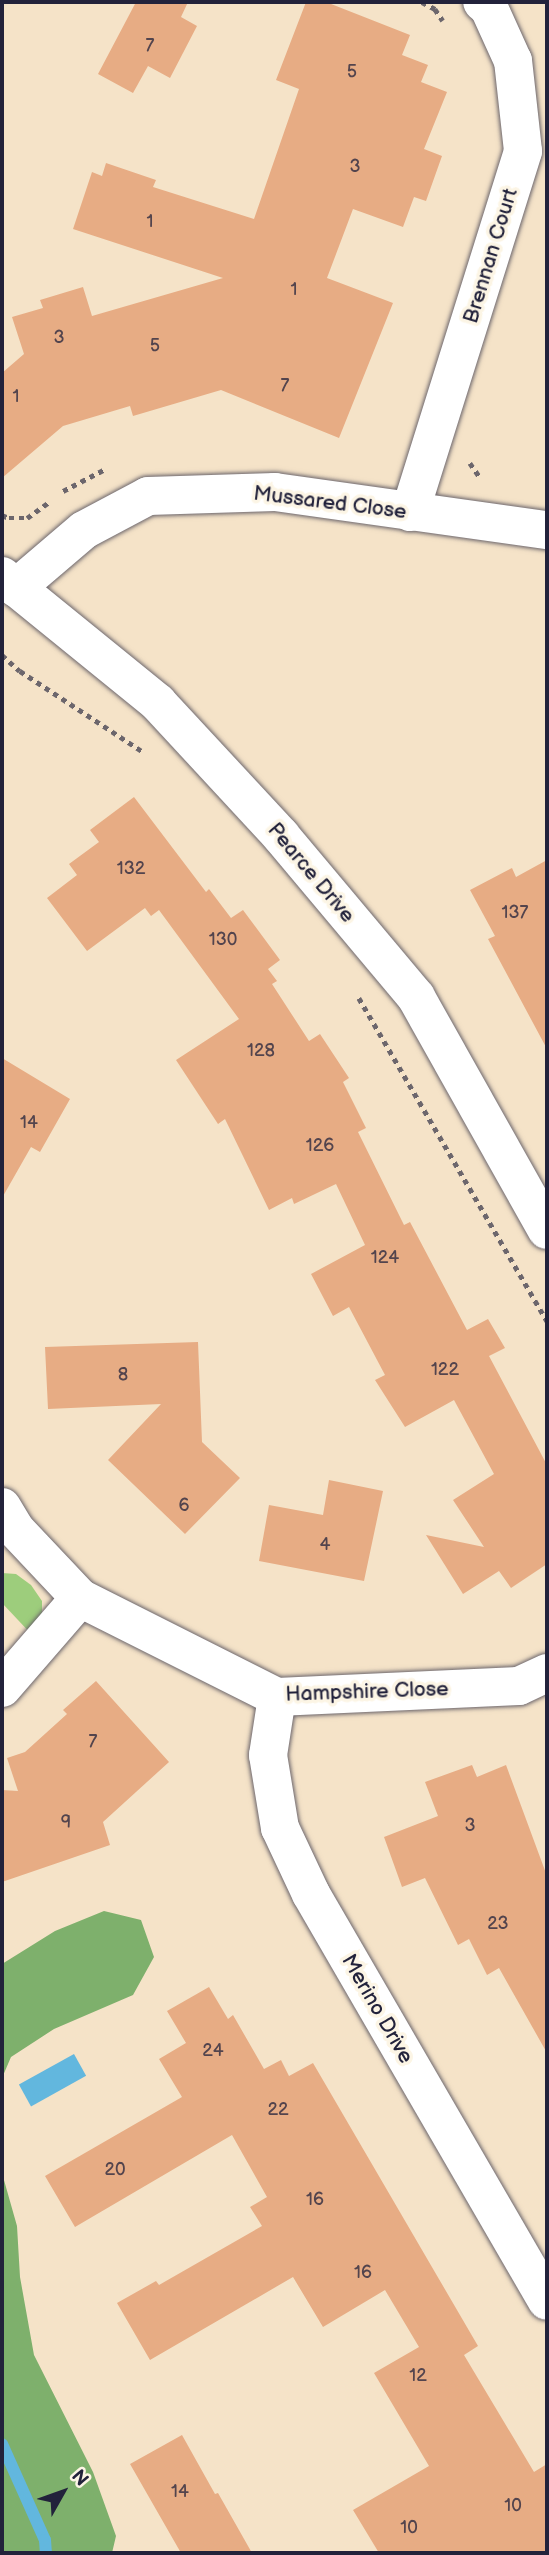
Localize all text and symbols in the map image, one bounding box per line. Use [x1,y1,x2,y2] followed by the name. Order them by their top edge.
[146,35,154,57] house number: 7
[347,61,357,83] house number: 5
[349,156,361,178] house number: 3
[459,186,523,326] street label: Brennan Court
[147,211,153,233] house number: 1
[291,279,297,301] house number: 1
[53,327,65,349] house number: 3
[150,335,160,357] house number: 5
[281,375,289,397] house number: 7
[13,386,19,408] house number: 1
[252,481,408,525] street label: Mussared Close
[262,818,360,928] street label: Pearce Drive
[117,858,145,880] house number: 132
[502,902,528,924] house number: 137
[209,929,237,951] house number: 130
[247,1040,275,1062] house number: 128
[20,1112,38,1134] house number: 14
[306,1135,334,1157] house number: 126
[371,1247,399,1269] house number: 124
[431,1359,459,1381] house number: 122
[118,1364,128,1386] house number: 8
[179,1495,189,1517] house number: 6
[320,1534,330,1556] house number: 4
[285,1677,449,1707] street label: Hampshire Close
[89,1731,97,1753] house number: 7
[61,1812,71,1834] house number: 9
[464,1815,476,1837] house number: 3
[487,1913,509,1935] house number: 23
[336,1950,418,2068] street label: Merino Drive
[202,2040,224,2062] house number: 24
[267,2099,289,2121] house number: 22
[104,2159,126,2181] house number: 20
[306,2189,324,2211] house number: 16
[354,2262,372,2284] house number: 16
[409,2365,427,2387] house number: 12
[28,2457,98,2527] north arrow
[66,2465,93,2491] text: N
[171,2481,189,2503] house number: 14
[504,2495,522,2517] house number: 10
[400,2517,418,2539] house number: 10

